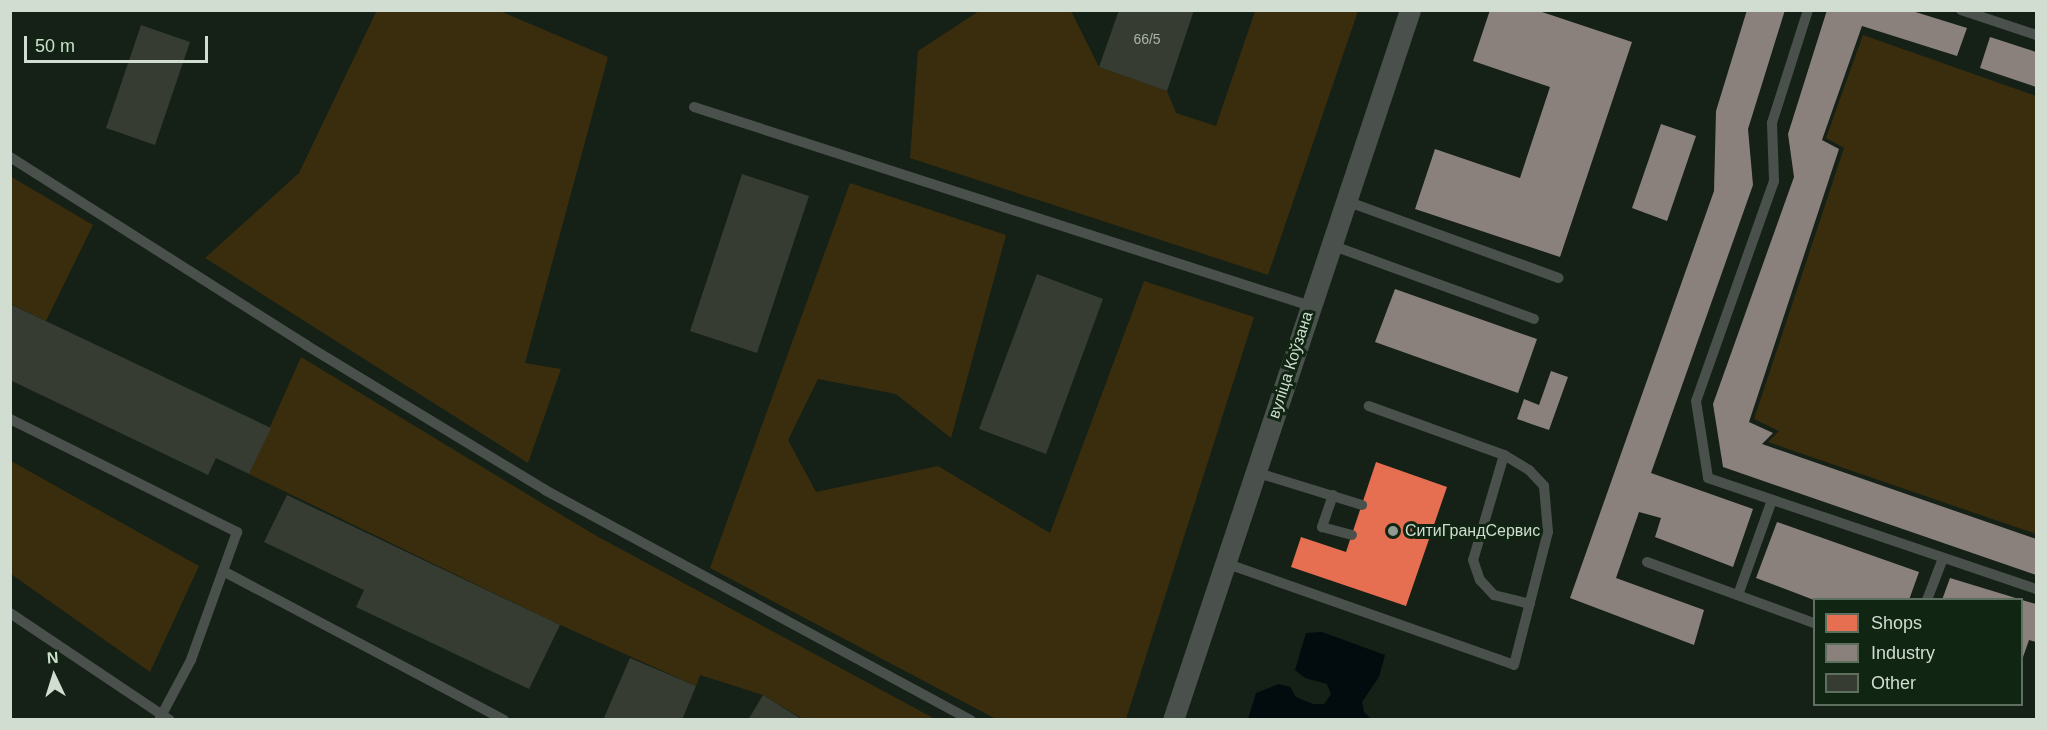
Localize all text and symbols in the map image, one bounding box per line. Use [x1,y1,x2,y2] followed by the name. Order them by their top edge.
[27,24,212,62] scale bar
[1133,31,1161,47] house number: 66/5
[35,36,75,56] text: 50 m
[1265,309,1317,421] street label: вуліца Коўзана
[1405,521,1540,541] place label: СитиГрандСервис
[1386,524,1400,538] marker: СитиГрандСервис
[1813,598,2023,706] legend
[1871,613,1922,633] text: Shops
[1871,643,1935,663] text: Industry
[24,646,84,706] north arrow
[46,649,59,666] text: N
[1871,673,1916,693] text: Other

